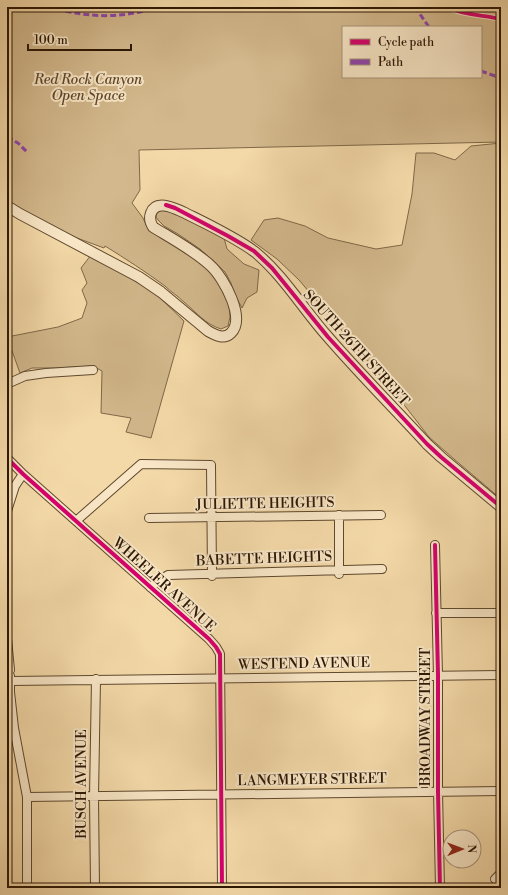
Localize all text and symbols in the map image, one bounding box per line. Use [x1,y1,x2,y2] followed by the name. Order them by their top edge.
[28,26,131,52] scale bar
[342,26,482,78] legend
[34,33,68,48] text: 100 m
[378,35,434,50] text: Cycle path
[378,55,403,70] text: Path
[33,71,142,105] park label: Red Rock Canyon Open Space
[299,286,413,410] street label: SOUTH 26TH STREET
[194,494,335,514] street label: JULIETTE HEIGHTS
[108,533,219,636] street label: WHEELER AVENUE
[195,548,332,570] street label: BABETTE HEIGHTS
[417,648,435,787] street label: BROADWAY STREET
[237,654,370,674] street label: WESTEND AVENUE
[73,729,91,840] street label: BUSCH AVENUE
[237,770,387,790] street label: LANGMEYER STREET
[442,829,482,869] north arrow
[464,844,478,854] text: N

